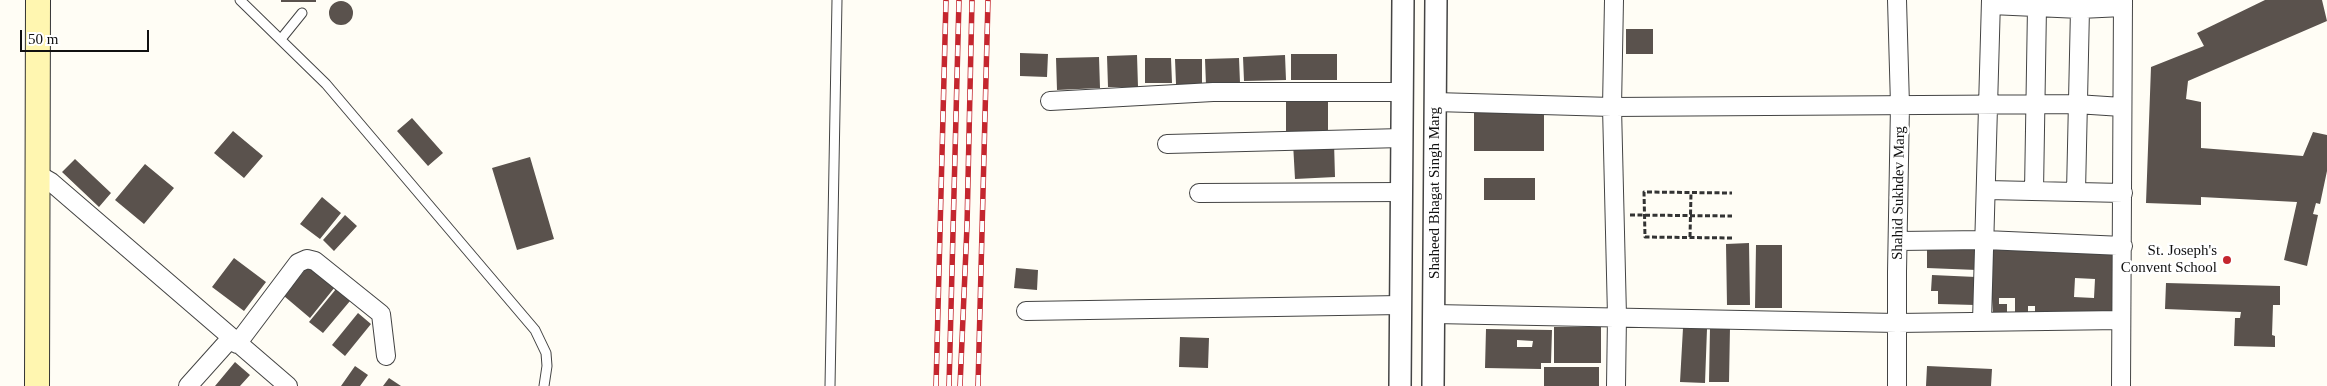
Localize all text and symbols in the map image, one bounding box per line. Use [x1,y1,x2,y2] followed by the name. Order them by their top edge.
[22,20,151,52] scale bar
[28,31,58,47] text: 50 m
[1426,93,1444,293] street label: Shaheed Bhagat Singh Marg
[1889,116,1909,270] street label: Shahid Sukhdev Marg
[2108,242,2217,277] place label: St. Joseph's Convent School
[2221,254,2233,266] marker: St. Joseph's Convent School

